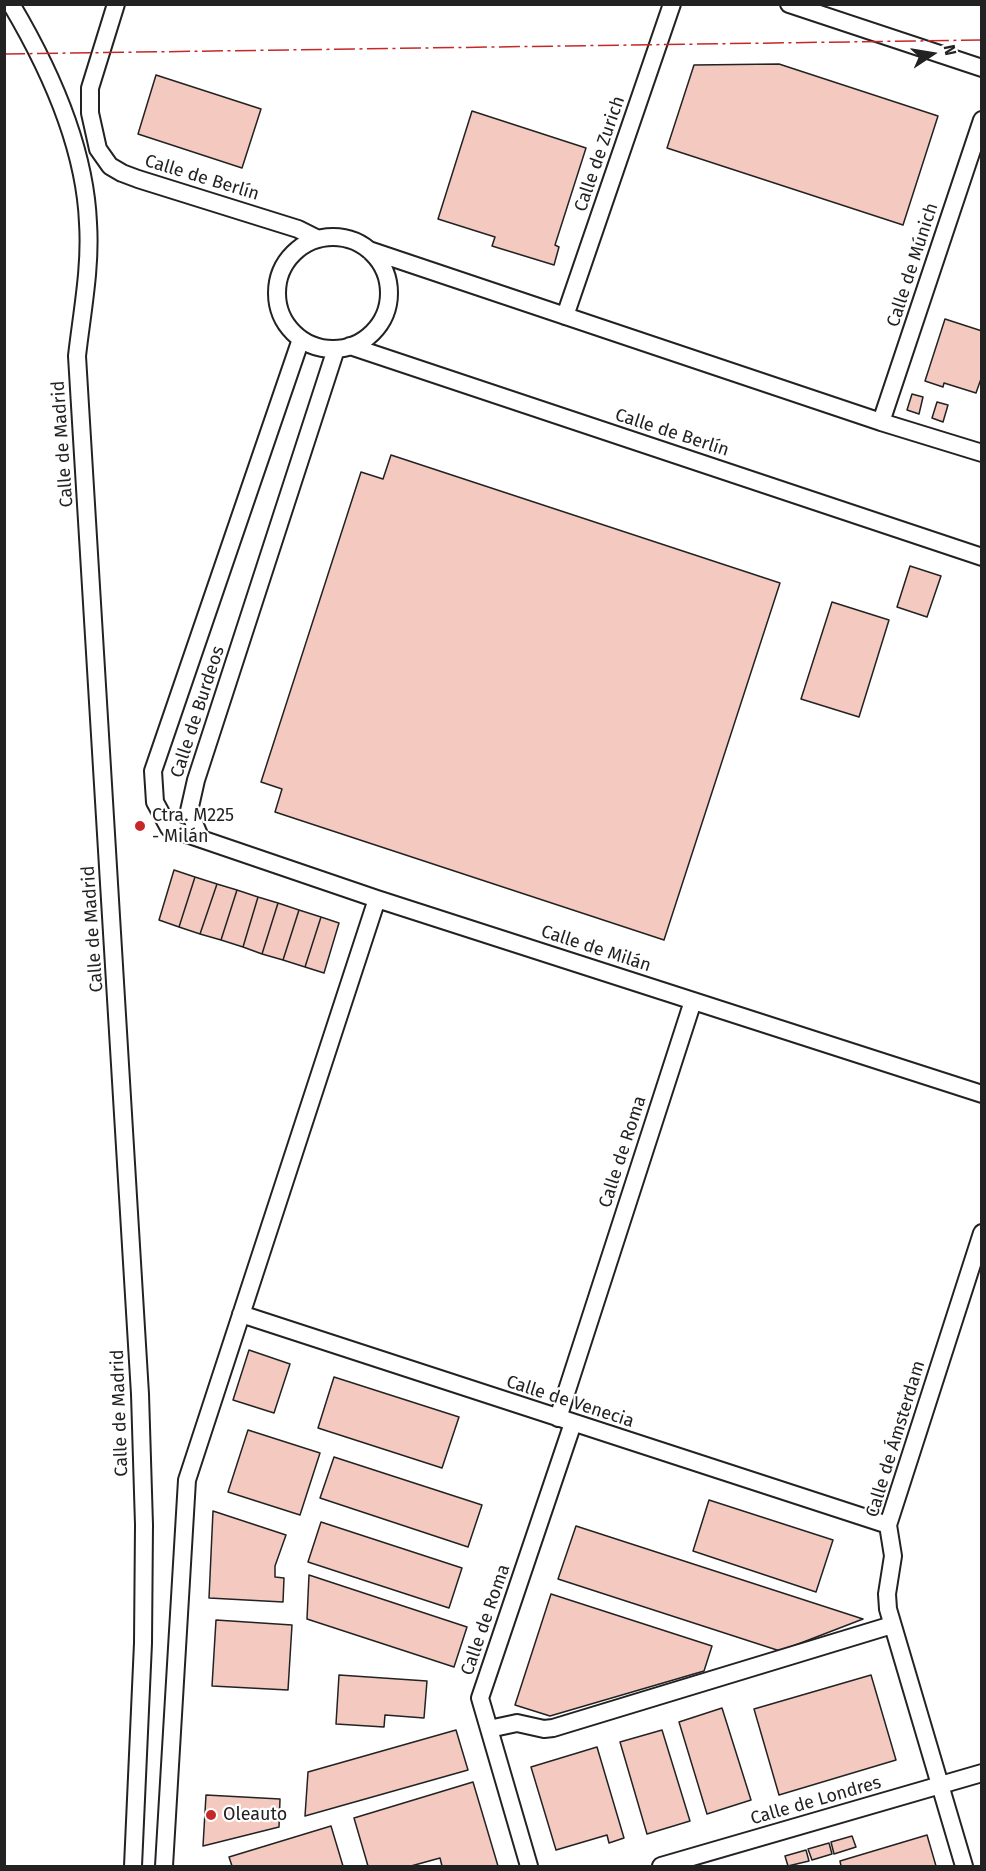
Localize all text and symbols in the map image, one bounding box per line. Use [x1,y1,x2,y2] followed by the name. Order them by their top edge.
[902,24,962,84] north arrow
[940,43,960,57] text: N
[570,93,630,215] street label: Calle de Zurich
[142,150,262,206] street label: Calle de Berlín
[883,200,943,330] street label: Calle de Múnich
[48,380,78,508] street label: Calle de Madrid
[612,404,732,462] street label: Calle de Berlín
[167,643,229,781] street label: Calle de Burdeos
[152,805,234,848] place label: Ctra. M225 - Milán
[133,819,147,833] marker: Ctra. M225 - Milán
[78,865,108,993] street label: Calle de Madrid
[538,921,654,977] street label: Calle de Milán
[595,1093,651,1211] street label: Calle de Roma
[107,1349,133,1477] street label: Calle de Madrid
[862,1358,930,1520] street label: Calle de Ámsterdam
[503,1371,637,1433] street label: Calle de Venecia
[457,1562,515,1678] street label: Calle de Roma
[748,1772,884,1830] street label: Calle de Londres
[223,1804,287,1826] place label: Oleauto
[204,1808,218,1822] marker: Oleauto

